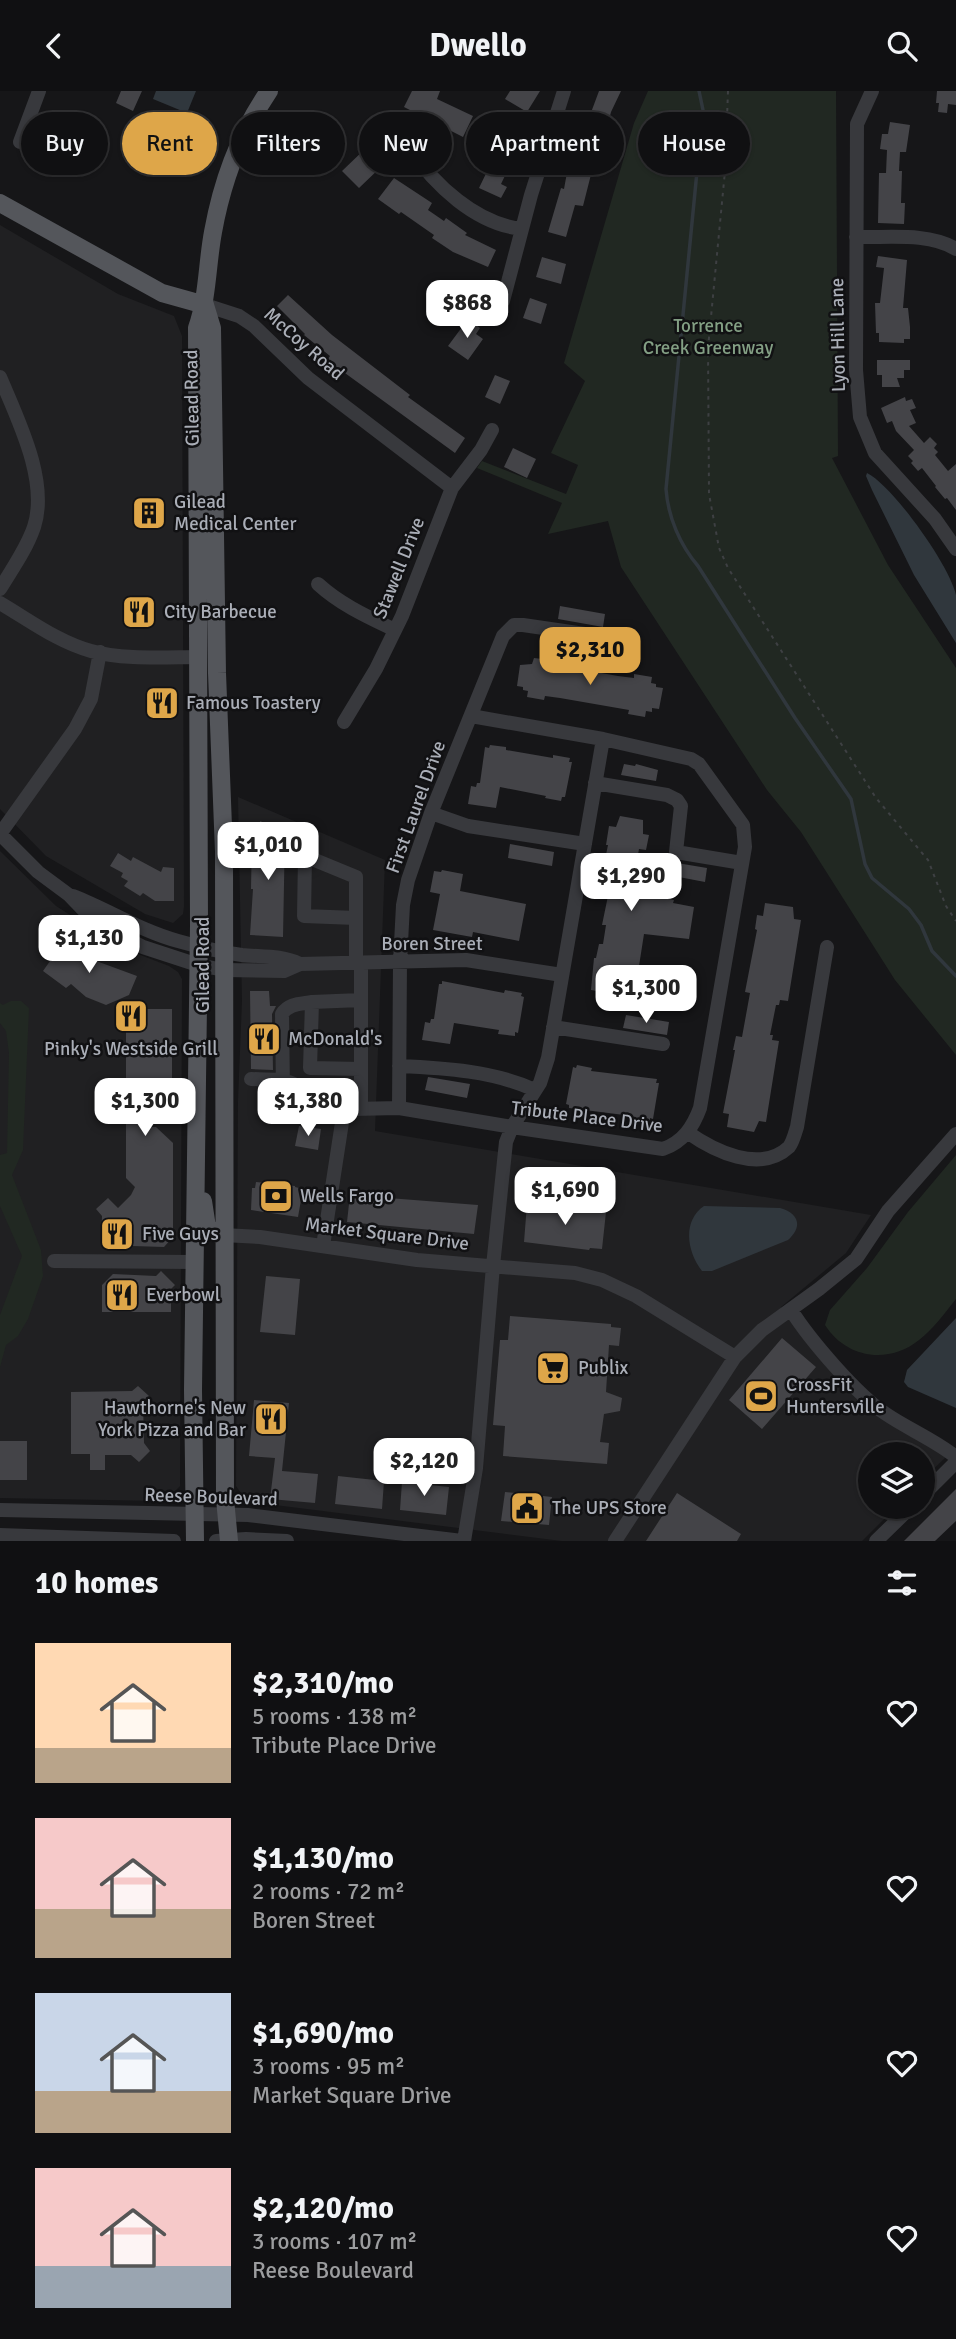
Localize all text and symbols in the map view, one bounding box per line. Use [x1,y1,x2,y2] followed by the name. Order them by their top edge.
[429,26,527,65] text: Dwello
[35,27,73,65] icon: back
[883,27,921,65] icon: search
[21,112,108,175] chip: Buy
[122,112,217,175] chip: Rent
[231,112,345,175] chip: Filters
[359,112,452,175] chip: New
[466,112,624,175] chip: Apartment
[638,112,750,175] chip: House
[825,278,851,392] street label: Lyon Hill Lane
[426,281,508,340] pin: $868
[442,288,492,317] text: $868
[259,302,349,386] street label: McCoy Road
[643,314,773,360] park label: Torrence Creek Greenway
[179,349,205,447] street label: Gilead Road
[174,490,297,536] place label: Gilead Medical Center
[130,494,168,532] building icon: Gilead Medical Center
[368,514,430,622] street label: Stawell Drive
[120,593,158,631] restaurant icon: City Barbecue
[164,600,277,624] place label: City Barbecue
[533,627,647,687] pin: $2,310
[556,635,624,664] text: $2,310
[143,684,181,722] restaurant icon: Famous Toastery
[186,691,321,715] place label: Famous Toastery
[381,737,451,877] street label: First Laurel Drive
[211,823,325,882] pin: $1,010
[234,830,302,859] text: $1,010
[574,853,688,913] pin: $1,290
[597,861,665,890] text: $1,290
[32,915,146,975] pin: $1,130
[191,917,215,1013] street label: Gilead Road
[55,923,123,952] text: $1,130
[381,932,483,956] street label: Boren Street
[589,965,703,1025] pin: $1,300
[612,973,680,1002] text: $1,300
[112,997,150,1035] restaurant icon: Pinky's Westside Grill
[245,1020,283,1058] restaurant icon: McDonald's
[288,1027,382,1051] place label: McDonald's
[44,1037,218,1061] place label: Pinky's Westside Grill
[88,1079,202,1138] pin: $1,300
[251,1079,365,1138] pin: $1,380
[111,1086,179,1115] text: $1,300
[274,1086,342,1115] text: $1,380
[510,1096,664,1138] street label: Tribute Place Drive
[508,1167,622,1227] pin: $1,690
[531,1175,599,1204] text: $1,690
[257,1177,295,1215] bank icon: Wells Fargo
[300,1184,394,1208] place label: Wells Fargo
[304,1212,470,1256] street label: Market Square Drive
[98,1215,136,1253] restaurant icon: Five Guys
[142,1222,219,1246] place label: Five Guys
[103,1276,141,1314] restaurant icon: Everbowl
[146,1283,220,1307] place label: Everbowl
[534,1349,572,1387] supermarket icon: Publix
[578,1356,628,1380] place label: Publix
[786,1373,885,1419] place label: CrossFit Huntersville
[742,1377,780,1415] sports icon: CrossFit Huntersville
[98,1396,246,1442] place label: Hawthorne's New York Pizza and Bar
[252,1400,290,1438] restaurant icon: Hawthorne's New York Pizza and Bar
[367,1439,481,1498] pin: $2,120
[858,1442,935,1519] map controls
[858,1442,935,1519] button: layers
[390,1446,458,1475] text: $2,120
[144,1483,278,1511] street label: Reese Boulevard
[508,1489,546,1527] public building icon: The UPS Store
[552,1496,667,1520] place label: The UPS Store
[883,1564,921,1602] icon: filters
[35,1565,158,1602] text: 10 homes
[252,1665,394,1702] text: $2,310/mo
[91,1671,175,1755] icon: home
[883,1694,921,1732] icon: heart
[252,1702,417,1731] text: 5 rooms · 138 m²
[252,1731,437,1760] text: Tribute Place Drive
[252,1840,394,1877] text: $1,130/mo
[91,1846,175,1930] icon: home
[883,1869,921,1907] icon: heart
[252,1877,405,1906] text: 2 rooms · 72 m²
[252,1906,375,1935] text: Boren Street
[252,2015,394,2052] text: $1,690/mo
[91,2021,175,2105] icon: home
[883,2044,921,2082] icon: heart
[252,2052,405,2081] text: 3 rooms · 95 m²
[252,2081,452,2110] text: Market Square Drive
[252,2190,394,2227] text: $2,120/mo
[91,2196,175,2280] icon: home
[883,2219,921,2257] icon: heart
[252,2227,417,2256] text: 3 rooms · 107 m²
[252,2256,414,2285] text: Reese Boulevard

